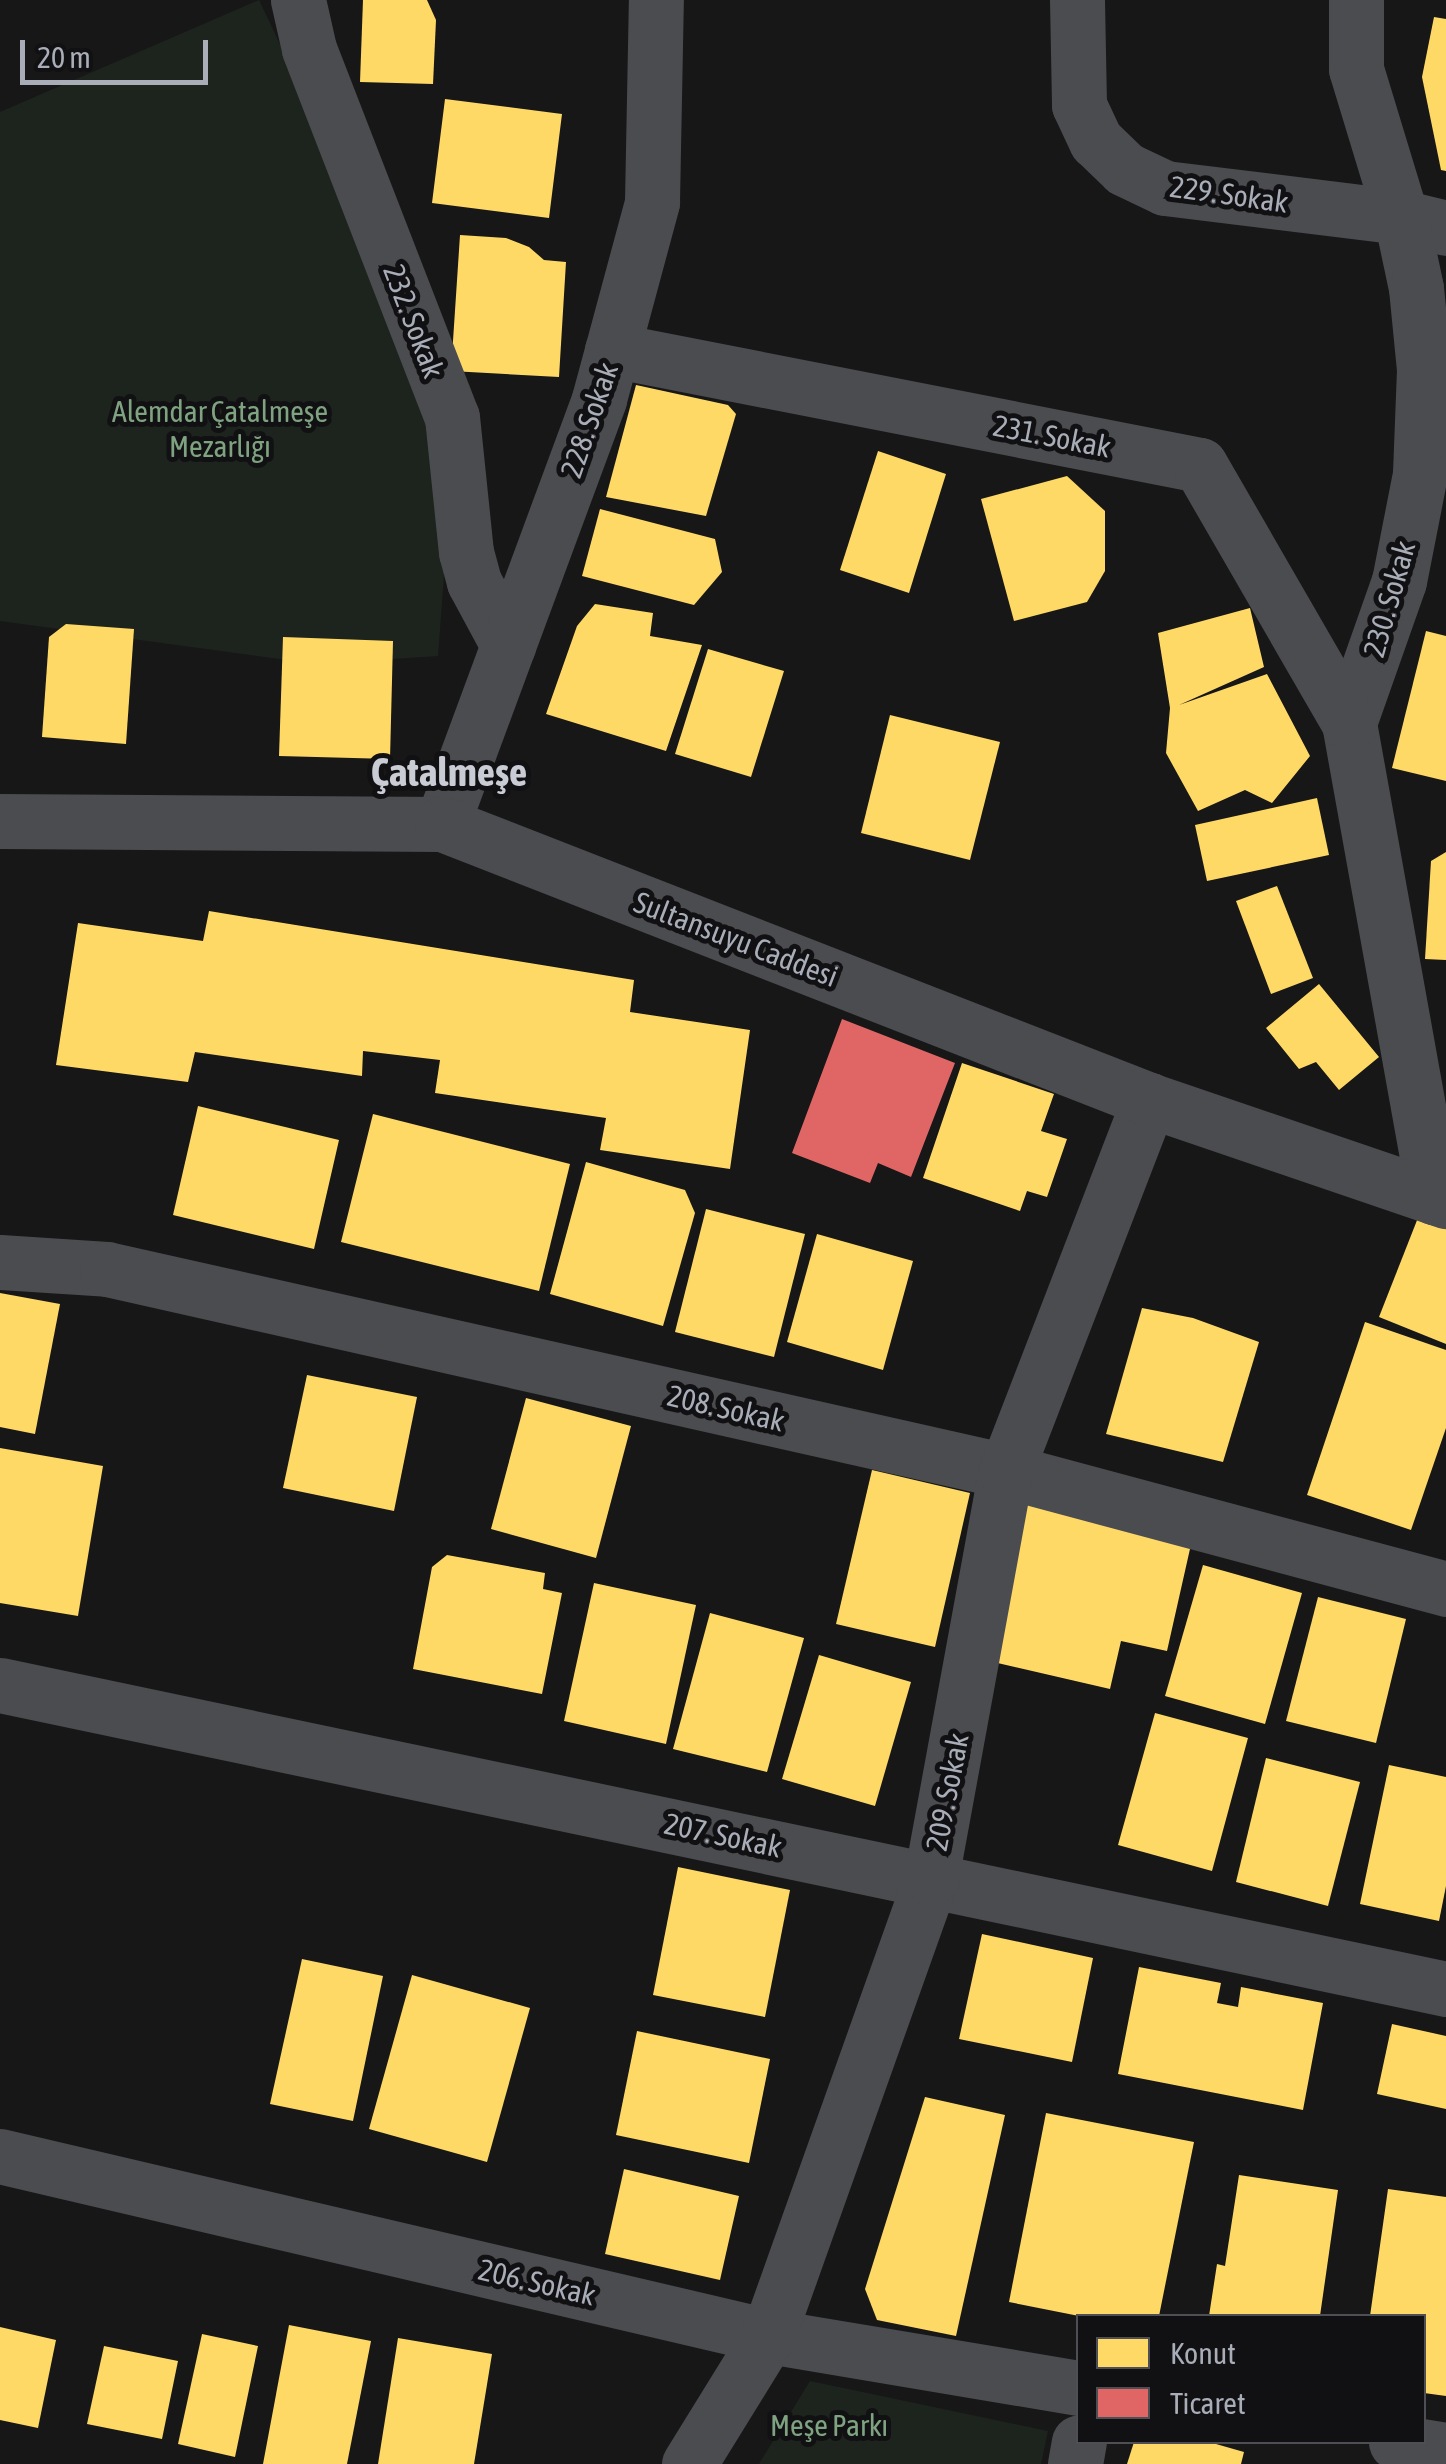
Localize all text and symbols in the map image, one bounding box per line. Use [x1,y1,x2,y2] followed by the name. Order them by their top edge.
[25,20,212,82] scale bar
[37,40,91,74] text: 20 m
[1168,168,1290,220] street label: 229. Sokak
[376,259,452,383] street label: 232. Sokak
[553,358,625,482] street label: 228. Sokak
[112,393,328,464] park label: Alemdar Çatalmeşe Mezarlığı
[990,407,1114,465] street label: 231. Sokak
[1355,537,1423,661] street label: 230. Sokak
[371,748,527,796] district label: Çatalmeşe
[629,884,843,994] street label: Sultansuyu Caddesi
[664,1377,788,1439] street label: 208. Sokak
[918,1730,976,1854] street label: 209. Sokak
[661,1805,785,1865] street label: 207. Sokak
[475,2251,599,2313] street label: 206. Sokak
[1076,2314,1426,2444] legend
[1170,2336,1236,2370] text: Konut
[1170,2386,1246,2420] text: Ticaret
[770,2407,888,2443] park label: Meşe Parkı

